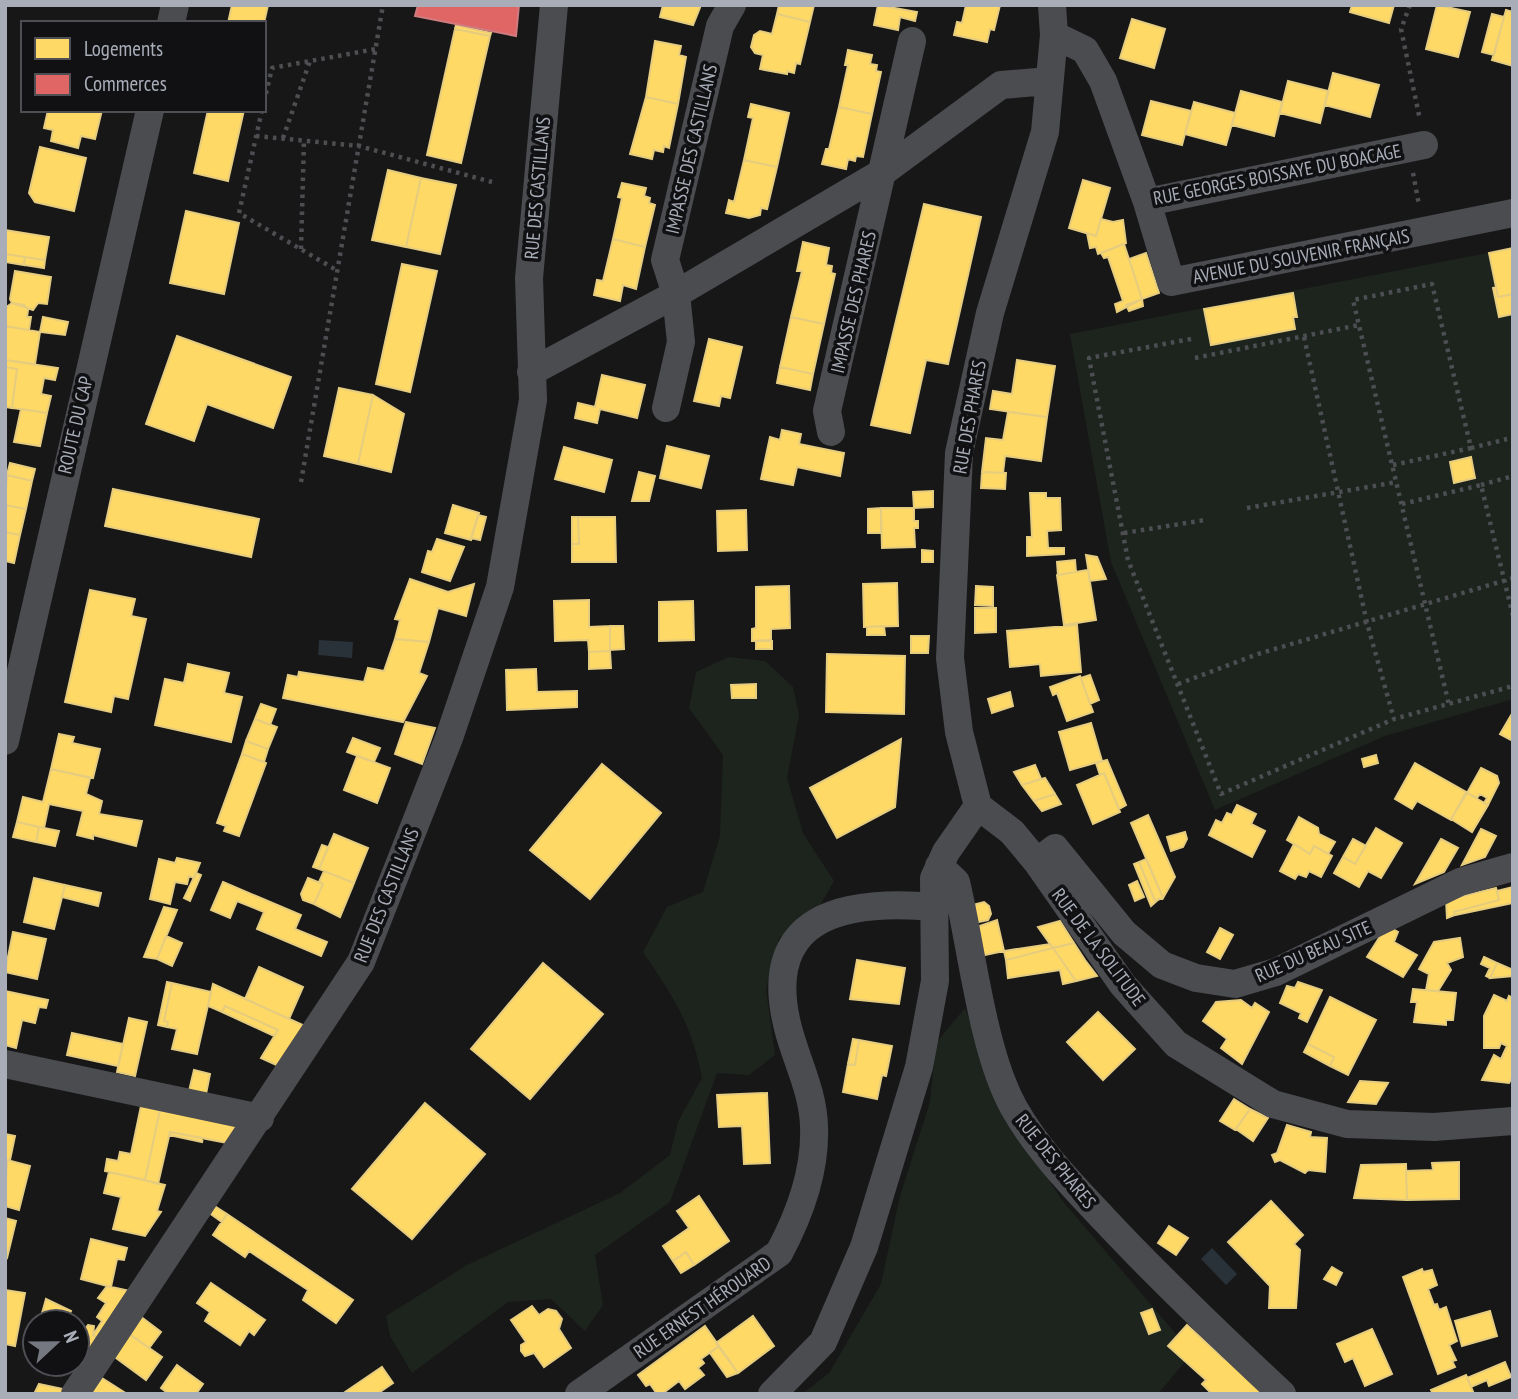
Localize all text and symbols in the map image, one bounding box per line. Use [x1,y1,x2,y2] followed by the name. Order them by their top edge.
[21,21,266,112] legend
[84,35,163,62] text: Logements
[660,62,722,236] street label: IMPASSE DES CASTILLANS
[84,70,167,97] text: Commerces
[519,116,555,260] street label: RUE DES CASTILLANS
[1151,138,1403,210] street label: RUE GEORGES BOISSAYE DU BOACAGE
[1191,223,1411,289] street label: AVENUE DU SOUVENIR FRANÇAIS
[825,229,881,375] street label: IMPASSE DES PHARES
[947,358,991,476] street label: RUE DES PHARES
[52,374,98,476] street label: ROUTE DU CAP
[348,824,424,966] street label: RUE DES CASTILLANS
[1047,883,1151,1011] street label: RUE DE LA SOLITUDE
[1251,915,1375,987] street label: RUE DU BEAU SITE
[1011,1109,1101,1213] street label: RUE DES PHARES
[629,1251,775,1363] street label: RUE ERNEST HÉROUARD
[21,1308,91,1378] north arrow
[59,1327,85,1346] text: N

